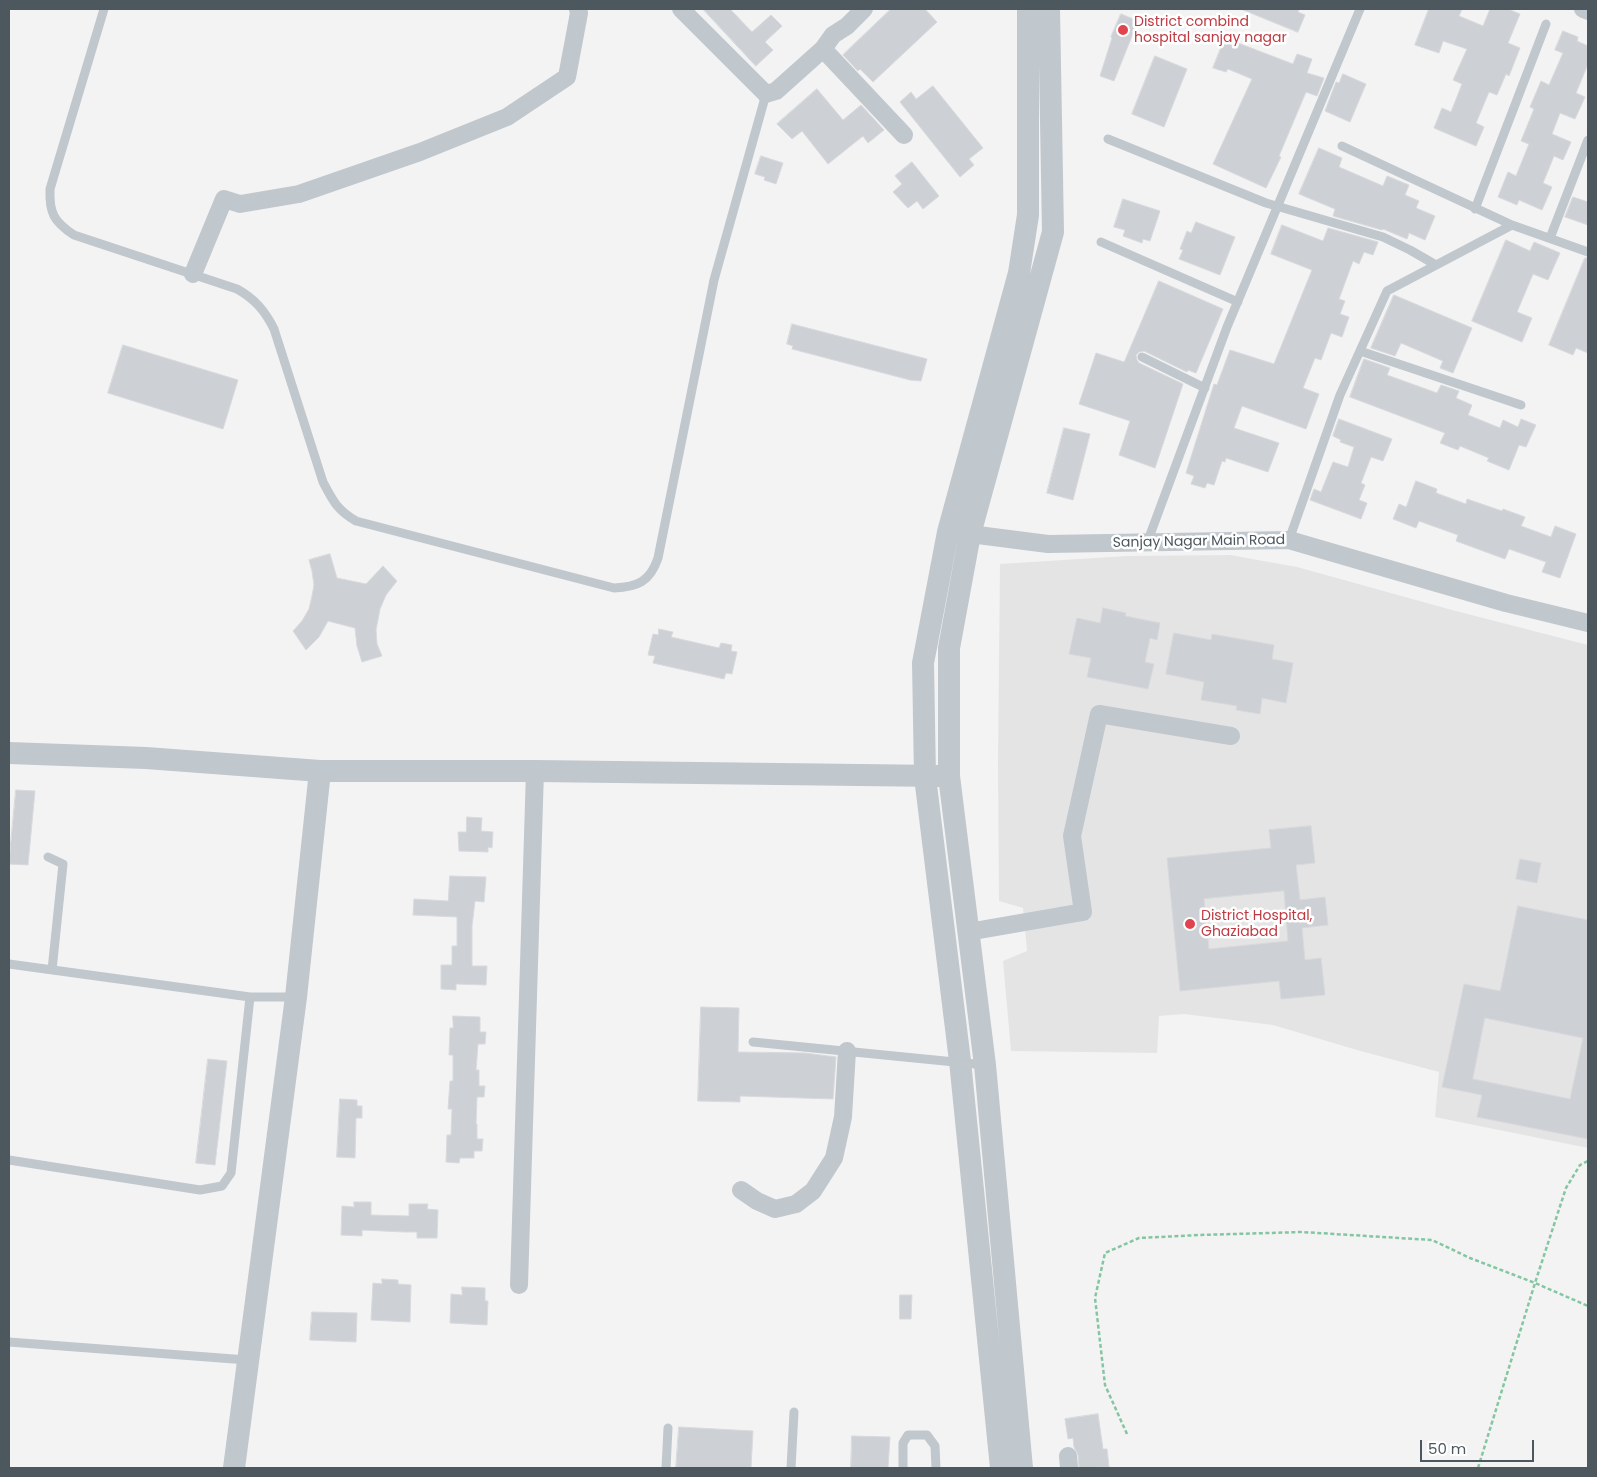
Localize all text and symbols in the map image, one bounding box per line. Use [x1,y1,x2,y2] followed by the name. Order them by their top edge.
[1134,14,1287,46] place label: District combind hospital sanjay nagar
[1116,23,1130,37] marker: District combind hospital sanjay nagar
[1113,532,1285,552] street label: Sanjay Nagar Main Road
[1201,908,1312,940] place label: District Hospital, Ghaziabad
[1183,917,1197,931] marker: District Hospital, Ghaziabad
[1422,1430,1536,1462] scale bar
[1428,1438,1466,1459] text: 50 m

